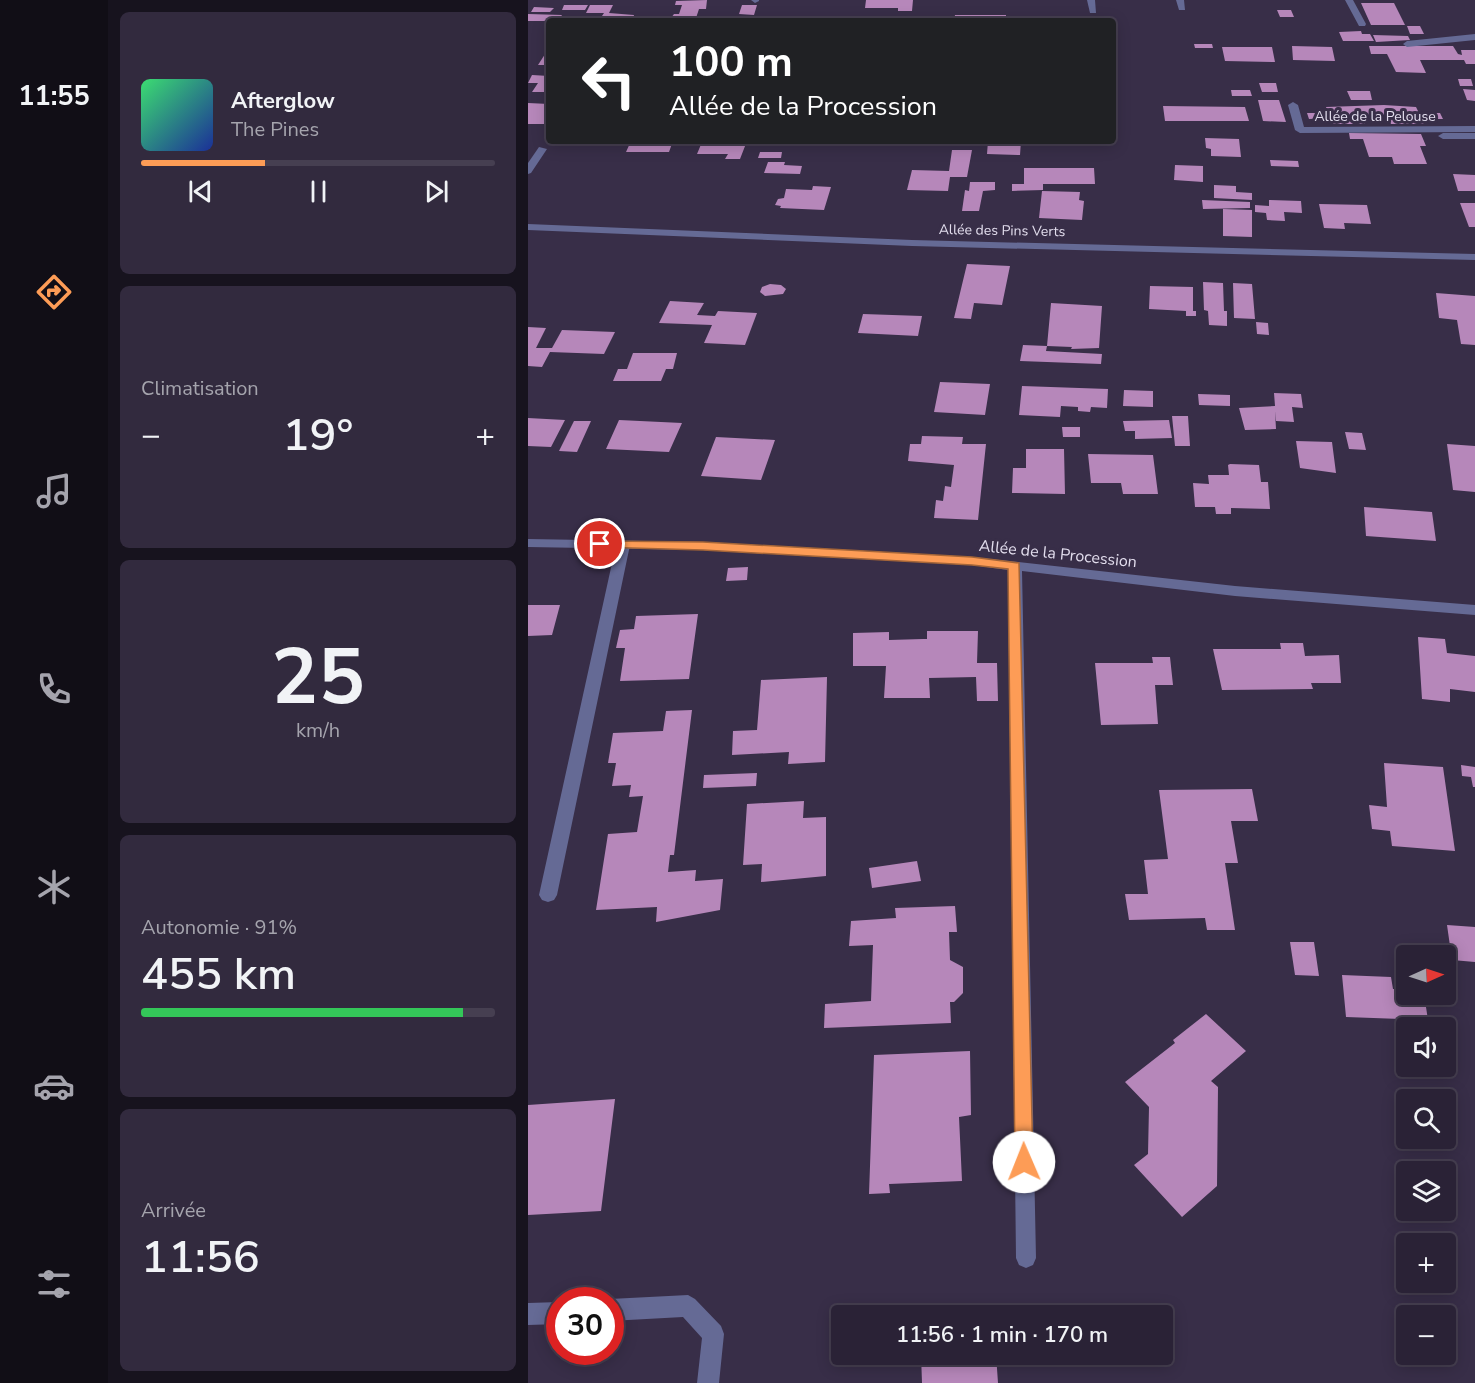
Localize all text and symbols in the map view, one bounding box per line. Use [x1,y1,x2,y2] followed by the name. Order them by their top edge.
[669,34,793,91] text: 100 m
[570,42,648,120] icon: left
[18,78,90,115] text: 11:55
[231,86,335,116] text: Afterglow
[669,88,937,125] text: Allée de la Procession
[1314,107,1436,126] street label: Allée de la Pelouse
[231,116,319,143] text: The Pines
[184,175,217,208] icon: previous
[302,175,335,208] icon: pause
[420,175,453,208] icon: next
[939,220,1066,241] street label: Allée des Pins Verts
[33,271,75,313] icon: directions
[141,375,259,402] text: Climatisation
[283,405,353,466] text: 19°
[141,413,161,458] text: −
[475,413,495,458] text: +
[33,470,75,512] icon: music
[574,518,625,569] pin
[583,527,616,560] icon: arrive
[978,535,1138,573] street label: Allée de la Procession
[271,624,365,731] text: 25
[33,668,75,710] icon: phone
[296,717,340,744] text: km/h
[33,866,75,908] icon: climate
[141,914,297,941] text: Autonomie · 91%
[141,944,296,1005] text: 455 km
[1396,945,1456,1005] north arrow
[1396,945,1456,1365] map controls
[1396,1017,1456,1077] button: sound
[33,1065,75,1107] icon: car
[1396,1089,1456,1149] button: search
[992,1130,1056,1194] position arrow
[1396,1161,1456,1221] button: layers
[141,1197,206,1224] text: Arrivée
[141,1227,260,1288] text: 11:56
[1396,1233,1456,1293] button: +
[33,1263,75,1305] icon: filters
[546,1287,624,1365] speed limit sign: 30
[1396,1305,1456,1365] button: −
[896,1320,1108,1350] text: 11:56 · 1 min · 170 m

